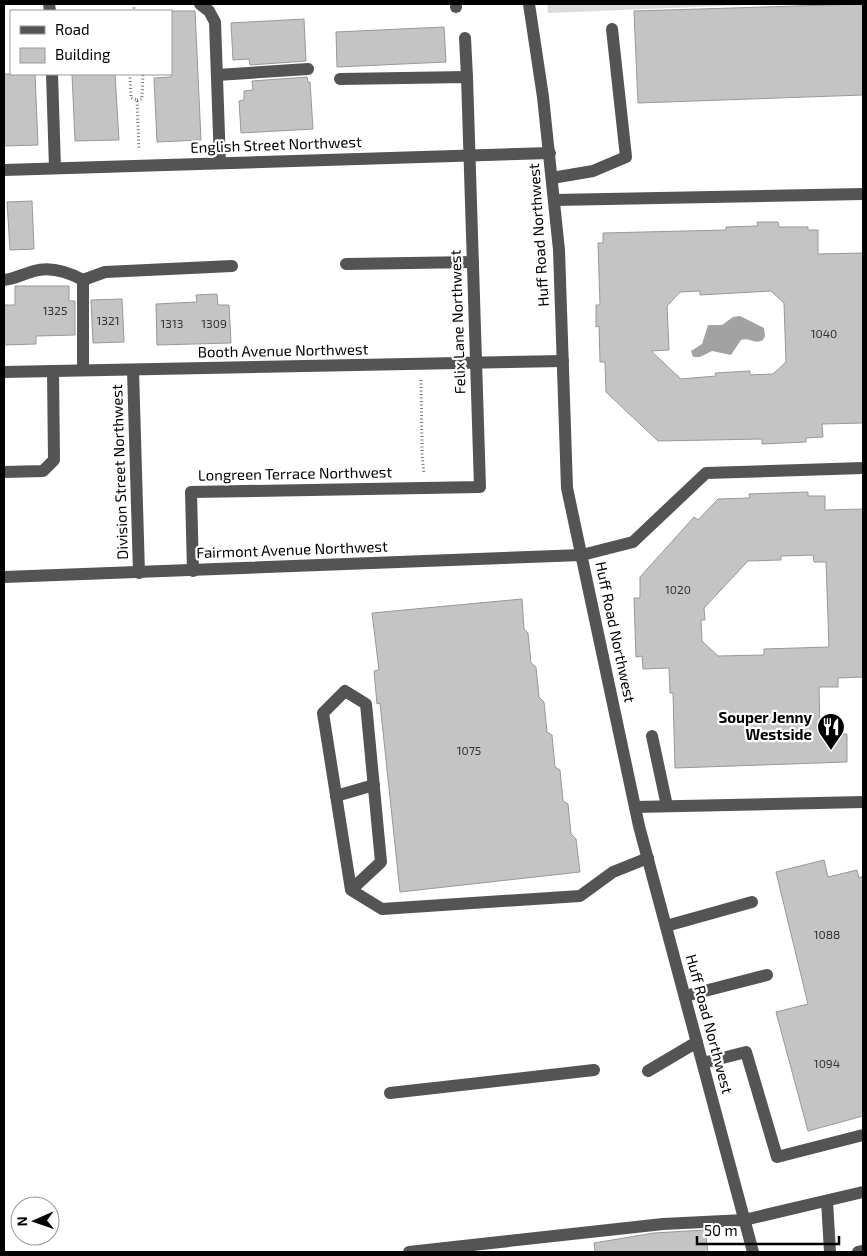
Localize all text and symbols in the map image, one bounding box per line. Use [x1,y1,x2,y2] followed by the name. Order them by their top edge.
[10,10,172,75] legend
[55,20,90,38] text: Road
[55,45,111,63] text: Building
[190,132,362,156] street label: English Street Northwest
[524,162,552,307] street label: Huff Road Northwest
[445,249,469,395] street label: Felix Lane Northwest
[43,303,67,317] house number: 1325
[97,313,119,327] house number: 1321
[161,316,183,330] house number: 1313
[201,316,227,330] house number: 1309
[811,326,837,340] house number: 1040
[198,340,369,360] street label: Booth Avenue Northwest
[107,384,131,560] street label: Division Street Northwest
[198,462,392,484] street label: Longreen Terrace Northwest
[196,537,388,561] street label: Fairmont Avenue Northwest
[592,560,640,704] street label: Huff Road Northwest
[665,582,691,596] house number: 1020
[718,708,813,743] place label: Souper Jenny Westside
[816,712,846,751] restaurant icon: Souper Jenny Westside
[457,743,481,757] house number: 1075
[814,927,840,941] house number: 1088
[683,952,737,1096] street label: Huff Road Northwest
[814,1056,840,1070] house number: 1094
[10,1196,60,1246] north arrow
[697,1214,840,1246] scale bar
[13,1216,30,1227] text: N
[704,1221,738,1239] text: 50 m

